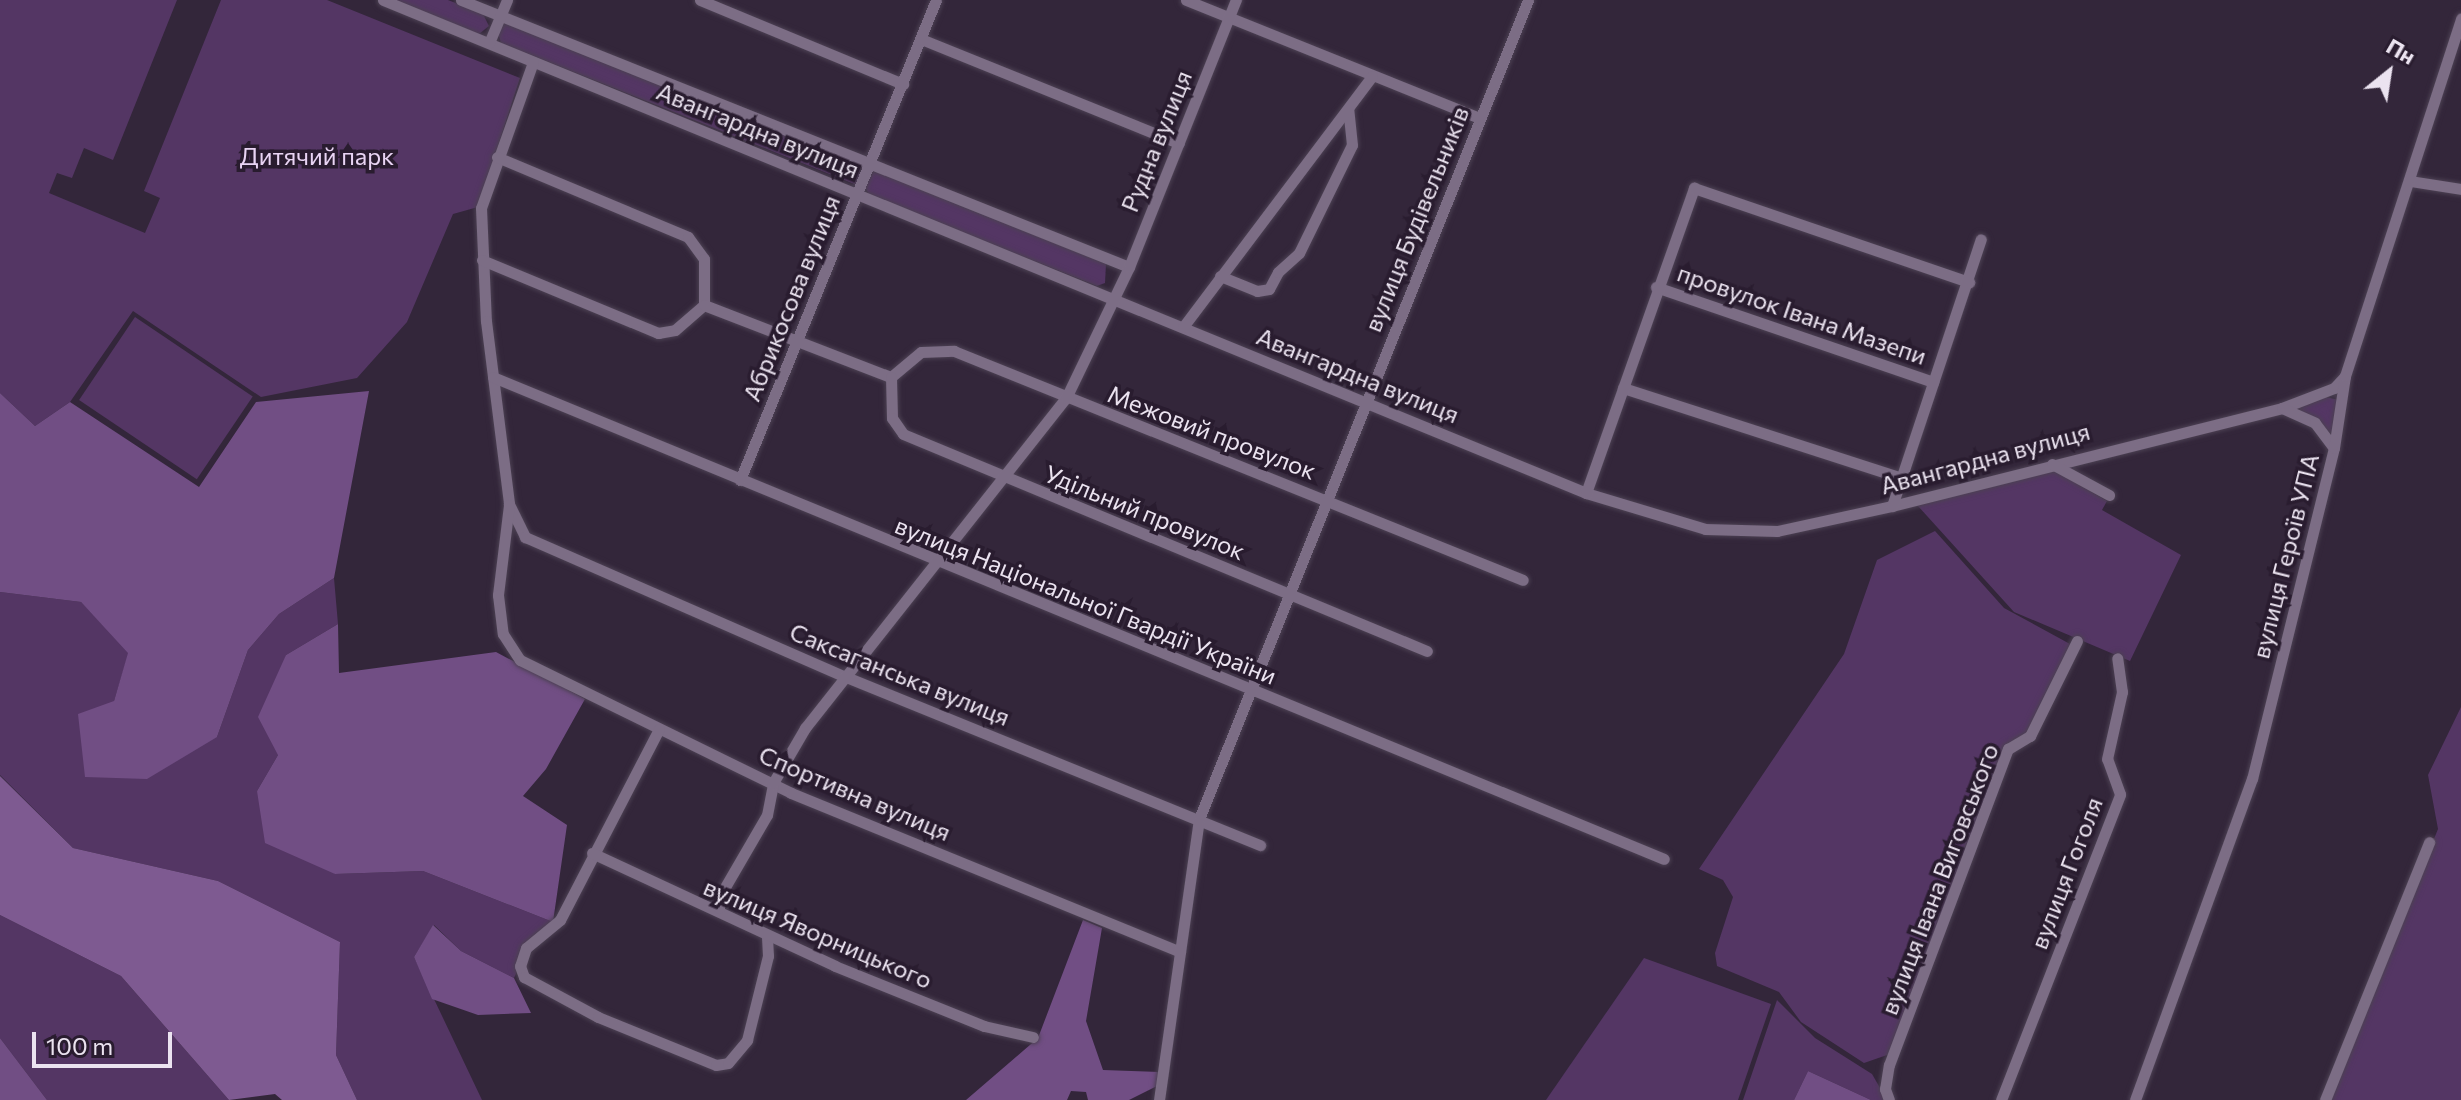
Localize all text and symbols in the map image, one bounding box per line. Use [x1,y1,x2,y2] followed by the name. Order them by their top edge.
[2349,32,2429,112] north arrow
[2382,32,2421,70] text: Пн
[1115,66,1197,216] street label: Рудна вулиця
[653,76,863,184] street label: Авангардна вулиця
[1358,102,1474,336] street label: вулиця Будівельників
[240,142,394,170] park label: Дитячий парк
[737,191,845,405] street label: Абрикосова вулиця
[1674,258,1930,370] street label: провулок Івана Мазепи
[1253,321,1463,429] street label: Авангардна вулиця
[1104,379,1320,485] street label: Межовий провулок
[1877,416,2093,500] street label: Авангардна вулиця
[2246,451,2324,661] street label: вулиця Героїв УПА
[1041,459,1249,565] street label: Удільний провулок
[891,510,1281,690] street label: вулиця Національної Гвардії України
[786,617,1014,731] street label: Саксаганська вулиця
[1874,739,2004,1019] street label: вулиця Івана Виговського
[755,740,955,846] street label: Спортивна вулиця
[2024,793,2108,953] street label: вулиця Гоголя
[699,872,937,994] street label: вулиця Яворницького
[36,1016,176,1066] scale bar
[46,1031,113,1060] text: 100 m

